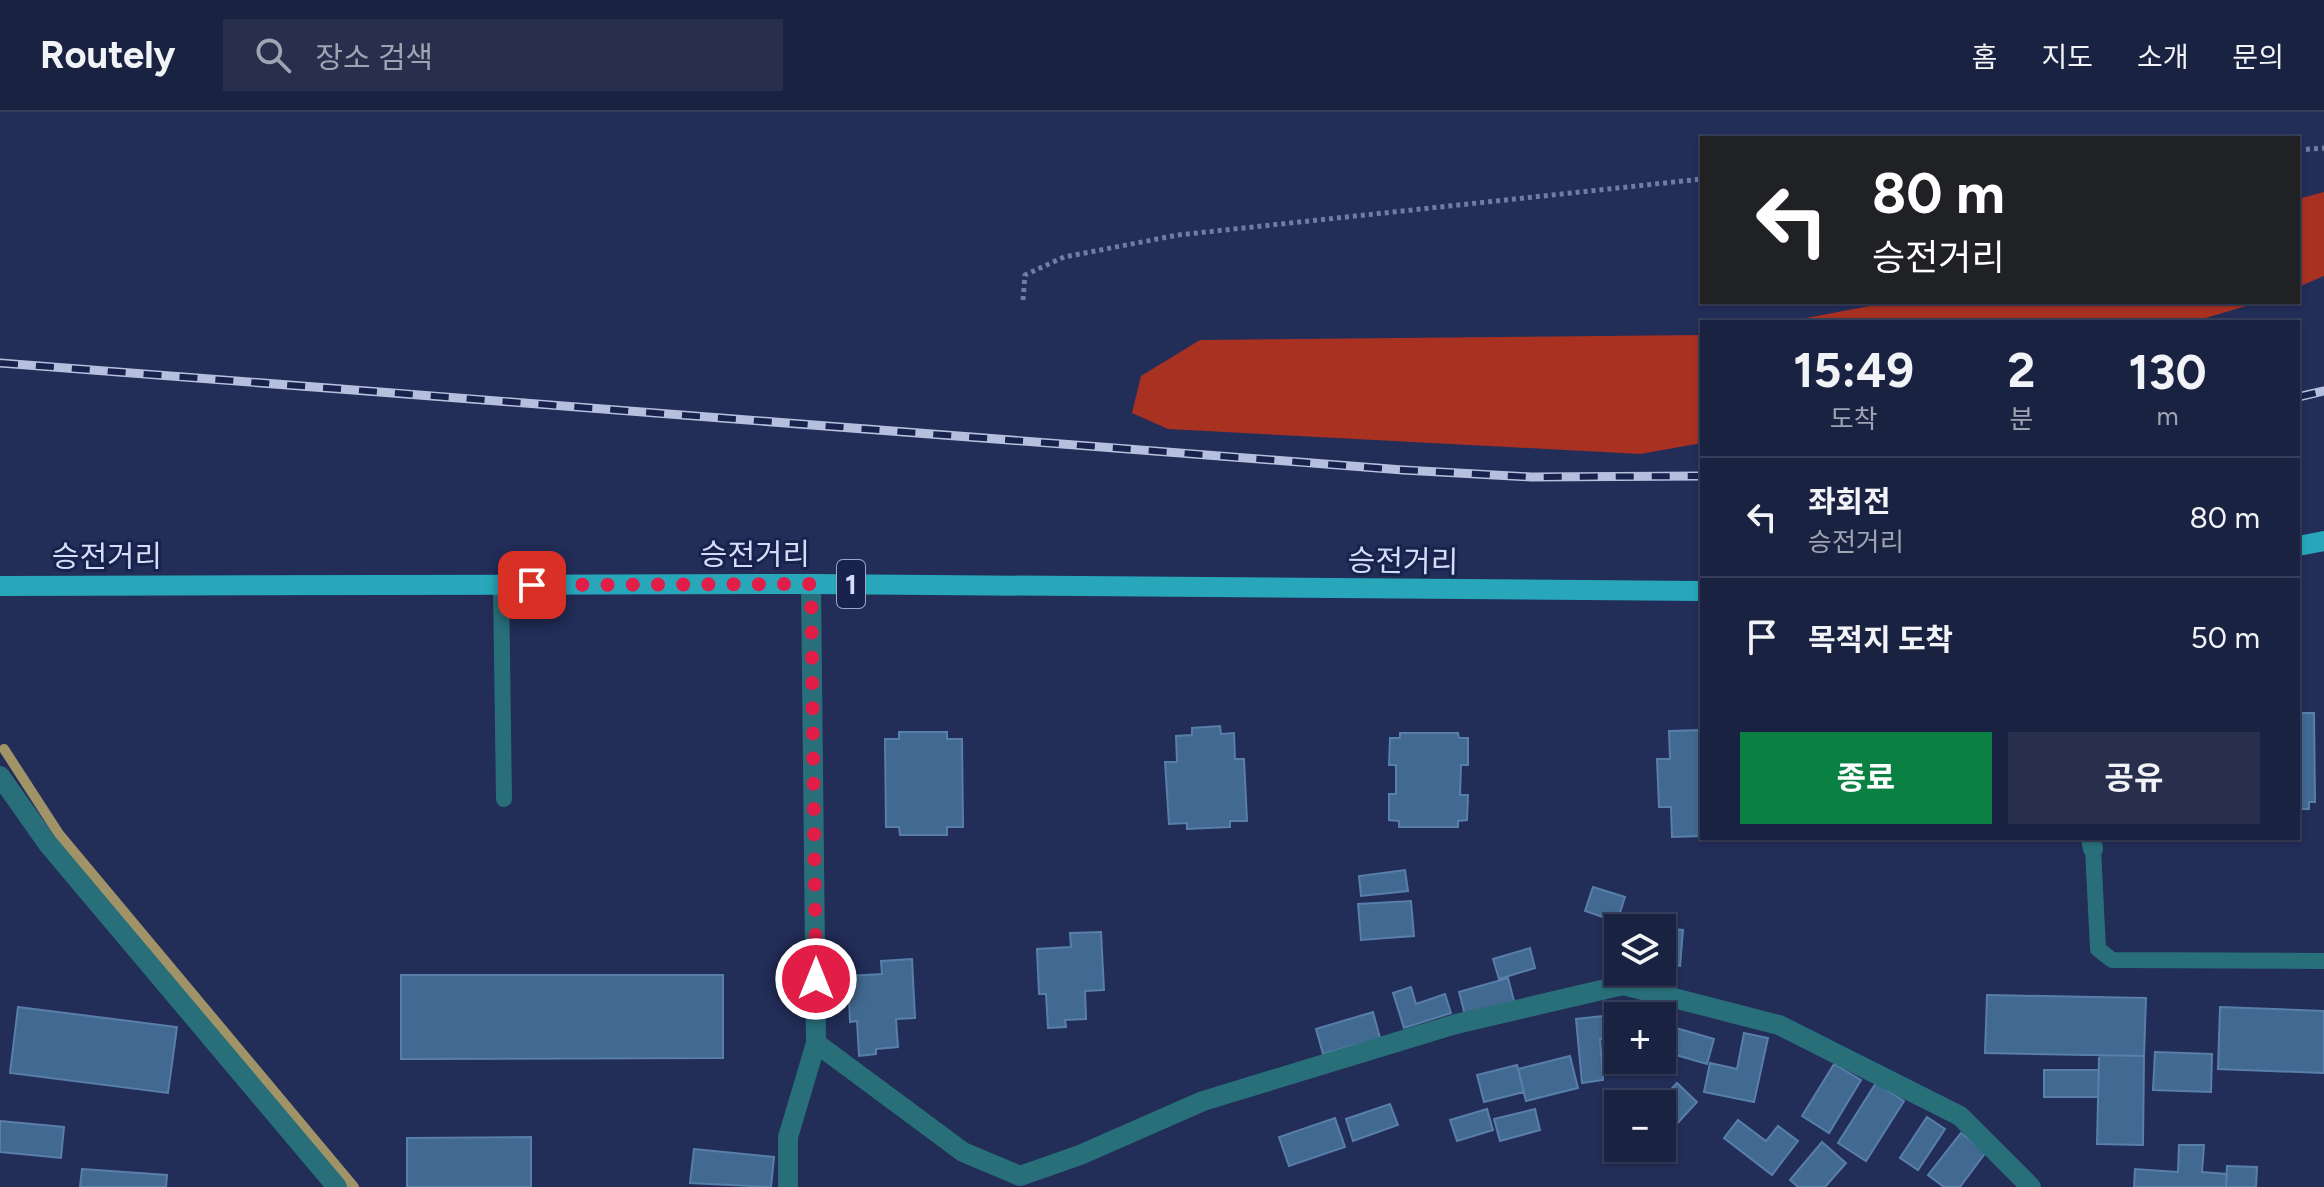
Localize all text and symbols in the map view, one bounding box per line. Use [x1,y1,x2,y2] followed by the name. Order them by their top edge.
[223,19,783,91] search box
[40,32,175,78] text: Routely
[251,33,295,77] icon: search
[315,39,433,76] text: 장소 검색
[1972,40,1997,74] text: 홈
[2041,40,2093,74] text: 지도
[2137,40,2188,74] text: 소개
[2232,40,2284,74] text: 문의
[1872,160,2005,227] text: 80 m
[1740,168,1844,272] icon: left
[1872,236,2004,279] text: 승전거리
[1793,341,1914,399] text: 15:49
[2007,341,2035,399] text: 2
[2129,343,2207,401] text: 130
[2157,400,2179,432] text: m
[1830,403,1878,435] text: 도착
[2009,403,2033,435] text: 분
[1808,483,1891,520] text: 좌회전
[1740,495,1784,539] icon: left
[2189,499,2260,536] text: 80 m
[1808,526,1904,558] text: 승전거리
[700,536,810,573] street label: 승전거리
[52,538,162,575] street label: 승전거리
[1347,542,1459,580] street label: 승전거리
[498,551,566,619] pin
[837,560,865,608] road number: 1
[510,563,554,607] icon: arrive
[1740,615,1784,659] icon: arrive
[2191,619,2260,656] text: 50 m
[1808,621,1953,658] text: 목적지 도착
[1740,732,1992,824] button: 종료
[2008,732,2260,824] button: 공유
[1604,914,1676,1162] map controls
[1604,914,1676,986] button: layers
[774,937,858,1021] position arrow
[1604,1002,1676,1074] button: +
[1604,1090,1676,1162] button: −

